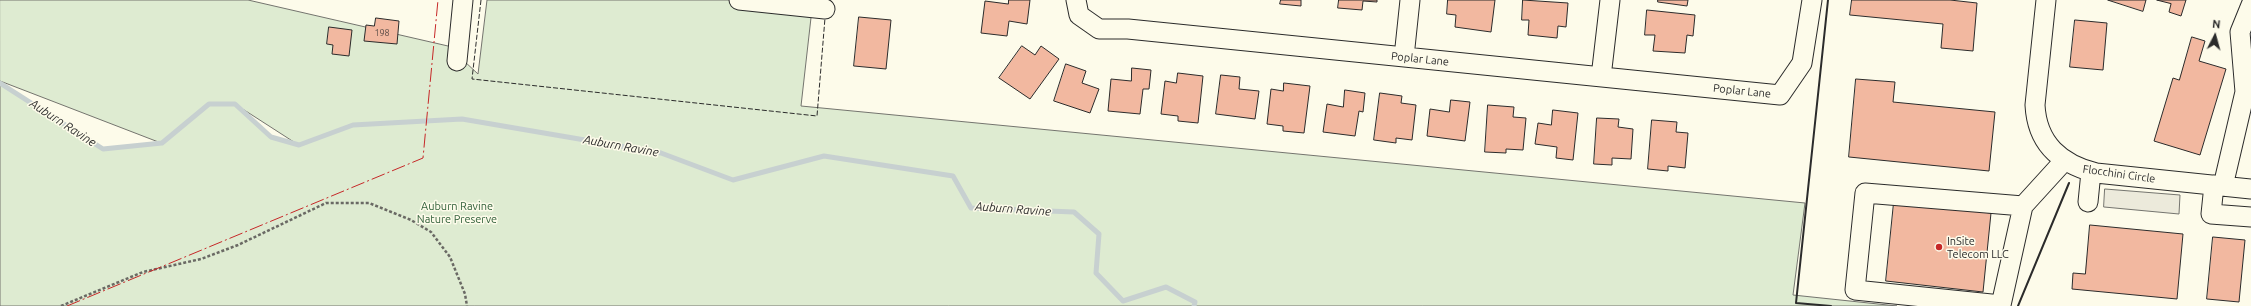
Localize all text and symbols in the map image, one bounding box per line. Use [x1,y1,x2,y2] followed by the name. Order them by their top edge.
[2195,16,2235,56] north arrow
[2212,18,2221,30] text: N
[374,28,390,38] house number: 198
[1390,49,1450,69] street label: Poplar Lane
[1712,81,1772,101] street label: Poplar Lane
[27,96,99,150] water label: Auburn Ravine
[582,132,660,160] water label: Auburn Ravine
[2082,162,2156,186] street label: Flocchini Circle
[417,199,497,225] park label: Auburn Ravine Nature Preserve
[974,199,1052,219] water label: Auburn Ravine
[1947,234,2009,260] place label: InSite Telecom LLC
[1934,242,1944,252] marker: InSite Telecom LLC

